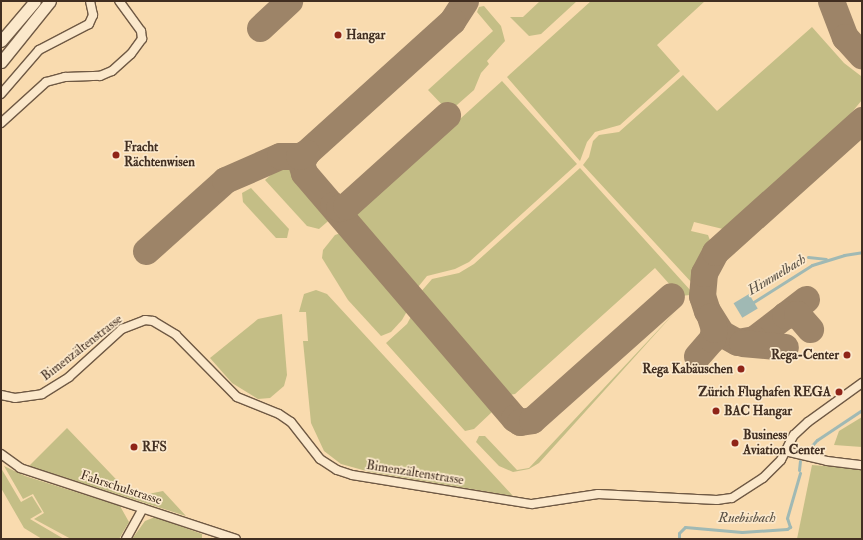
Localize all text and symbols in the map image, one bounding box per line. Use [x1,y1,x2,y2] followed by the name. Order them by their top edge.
[346,27,385,43] place label: Hangar
[333,30,343,40] marker: Hangar
[124,140,195,171] place label: Fracht Rächtenwisen
[111,150,121,160] marker: Fracht Rächtenwisen
[745,251,809,299] water label: Himmelbach
[38,312,126,384] street label: Bimenzältenstrasse
[771,347,839,363] place label: Rega-Center
[842,350,852,360] marker: Rega-Center
[642,361,733,377] place label: Rega Kabäuschen
[736,364,746,374] marker: Rega Kabäuschen
[698,384,831,400] place label: Zürich Flughafen REGA
[834,387,844,397] marker: Zürich Flughafen REGA
[724,403,792,419] place label: BAC Hangar
[711,406,721,416] marker: BAC Hangar
[743,428,825,459] place label: Business Aviation Center
[730,438,740,448] marker: Business Aviation Center
[142,439,167,455] place label: RFS
[129,442,139,452] marker: RFS
[365,458,465,488] street label: Bimenzältenstrasse
[78,468,164,508] street label: Fahrschulstrasse
[718,510,776,526] water label: Ruebisbach

